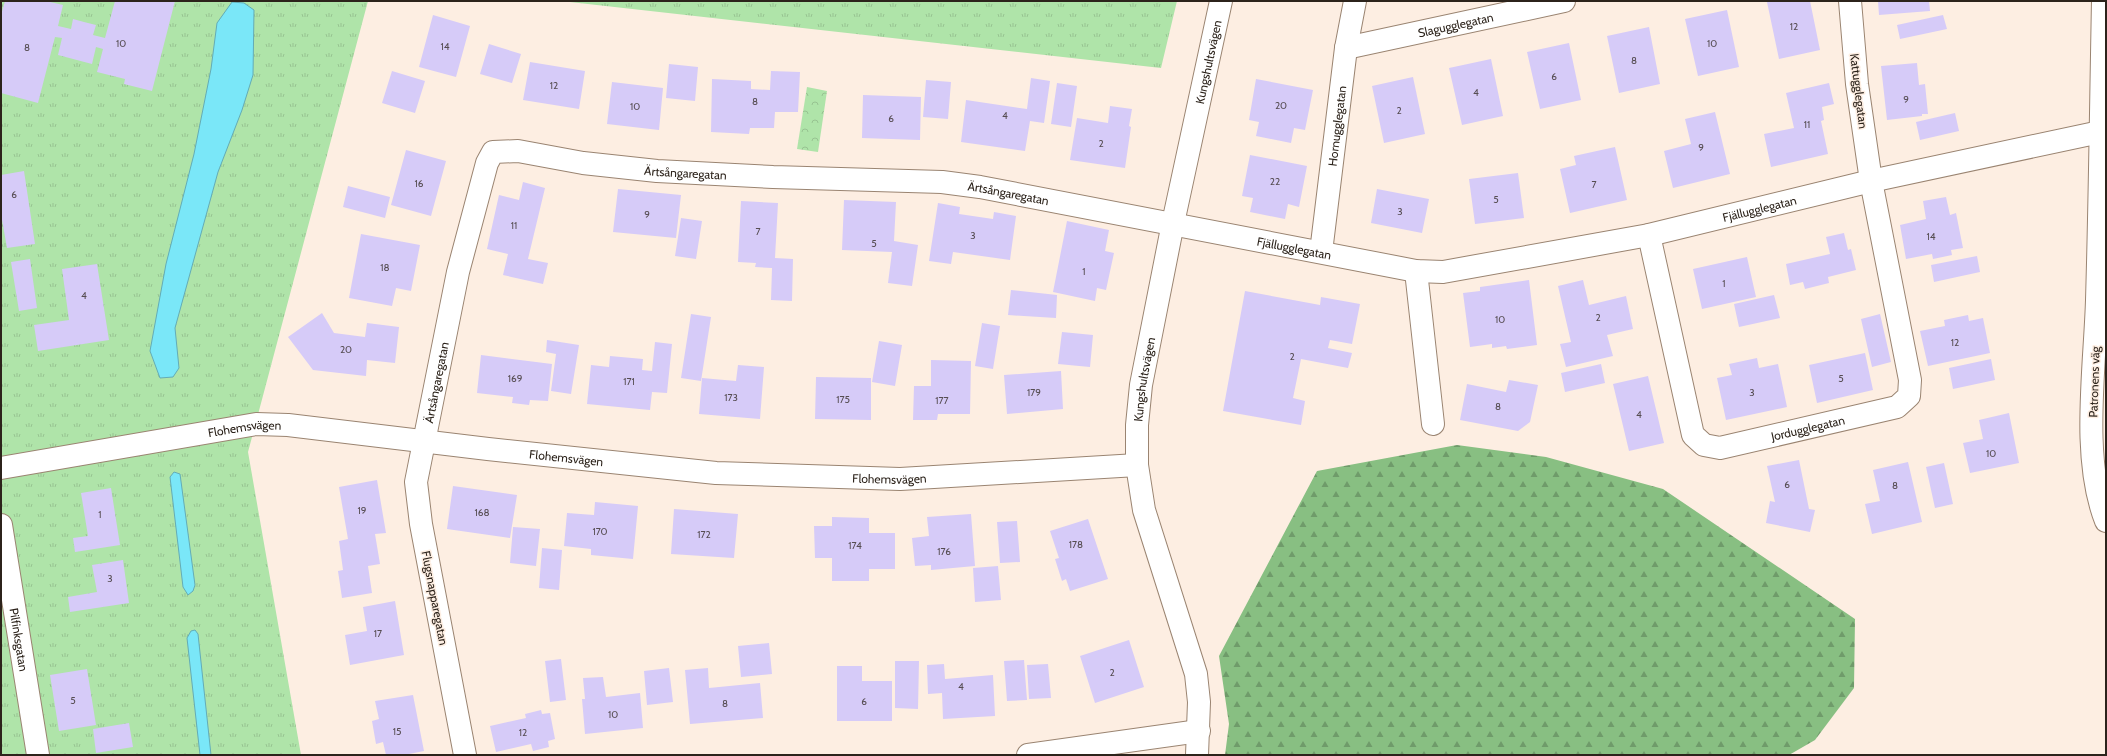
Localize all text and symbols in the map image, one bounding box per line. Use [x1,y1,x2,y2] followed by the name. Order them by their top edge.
[1416,9,1495,40] street label: Slagugglegatan
[1191,18,1224,105] street label: Kungshultsvägen
[1790,20,1798,33] house number: 12
[116,37,126,50] house number: 10
[1707,37,1717,50] house number: 10
[440,40,450,53] house number: 14
[24,41,30,54] house number: 8
[1847,52,1871,130] street label: Kattugglegatan
[1631,54,1637,67] house number: 8
[1551,70,1557,83] house number: 6
[550,79,558,92] house number: 12
[1324,85,1349,167] street label: Hornugglegatan
[1473,86,1479,99] house number: 4
[1903,93,1909,106] house number: 9
[752,95,758,108] house number: 8
[1275,99,1287,112] house number: 20
[630,100,640,113] house number: 10
[1396,104,1402,117] house number: 2
[1002,109,1008,122] house number: 4
[888,112,894,125] house number: 6
[1804,118,1810,131] house number: 11
[1098,137,1104,150] house number: 2
[1698,141,1704,154] house number: 9
[644,162,727,182] street label: Ärtsångaregatan
[1270,175,1280,188] house number: 22
[415,177,424,190] house number: 16
[967,178,1051,208] street label: Ärtsångaregatan
[1591,178,1597,191] house number: 7
[11,188,17,201] house number: 6
[1721,192,1798,224] street label: Fjällugglegatan
[1493,193,1499,206] house number: 5
[1397,205,1403,218] house number: 3
[644,208,650,221] house number: 9
[511,219,517,232] house number: 11
[755,225,761,238] house number: 7
[970,229,976,242] house number: 3
[1926,230,1936,243] house number: 14
[1256,233,1333,262] street label: Fjällugglegatan
[871,237,877,250] house number: 5
[380,261,390,274] house number: 18
[1082,265,1086,278] house number: 1
[1722,277,1726,290] house number: 1
[81,289,87,302] house number: 4
[1595,311,1601,324] house number: 2
[1495,313,1505,326] house number: 10
[1130,335,1158,422] street label: Kungshultsvägen
[1951,336,1959,349] house number: 12
[420,340,451,424] street label: Ärtsångaregatan
[340,343,352,356] house number: 20
[2085,345,2103,418] street label: Patronens väg
[1289,350,1295,363] house number: 2
[508,372,523,385] house number: 169
[1838,372,1844,385] house number: 5
[623,375,635,388] house number: 171
[1027,386,1041,399] house number: 179
[1749,386,1755,399] house number: 3
[724,391,738,404] house number: 173
[836,393,850,406] house number: 175
[935,394,949,407] house number: 177
[1495,400,1501,413] house number: 8
[1636,408,1642,421] house number: 4
[1768,412,1846,444] street label: Jordugglegatan
[207,416,282,440] street label: Flohemsvägen
[529,446,604,469] street label: Flohemsvägen
[1986,447,1996,460] house number: 10
[852,470,927,487] street label: Flohemsvägen
[1784,478,1790,491] house number: 6
[1892,479,1898,492] house number: 8
[358,504,367,517] house number: 19
[474,506,490,519] house number: 168
[98,508,102,521] house number: 1
[592,525,608,538] house number: 170
[697,528,711,541] house number: 172
[1069,538,1083,551] house number: 178
[848,539,862,552] house number: 174
[937,545,951,558] house number: 176
[418,550,452,647] street label: Flugsnapparegatan
[107,572,113,585] house number: 3
[7,607,32,673] street label: Pilfinksgatan
[374,627,382,640] house number: 17
[1109,666,1115,679] house number: 2
[958,680,964,693] house number: 4
[70,694,76,707] house number: 5
[861,695,867,708] house number: 6
[722,697,728,710] house number: 8
[608,708,618,721] house number: 10
[393,725,401,738] house number: 15
[519,726,527,739] house number: 12

